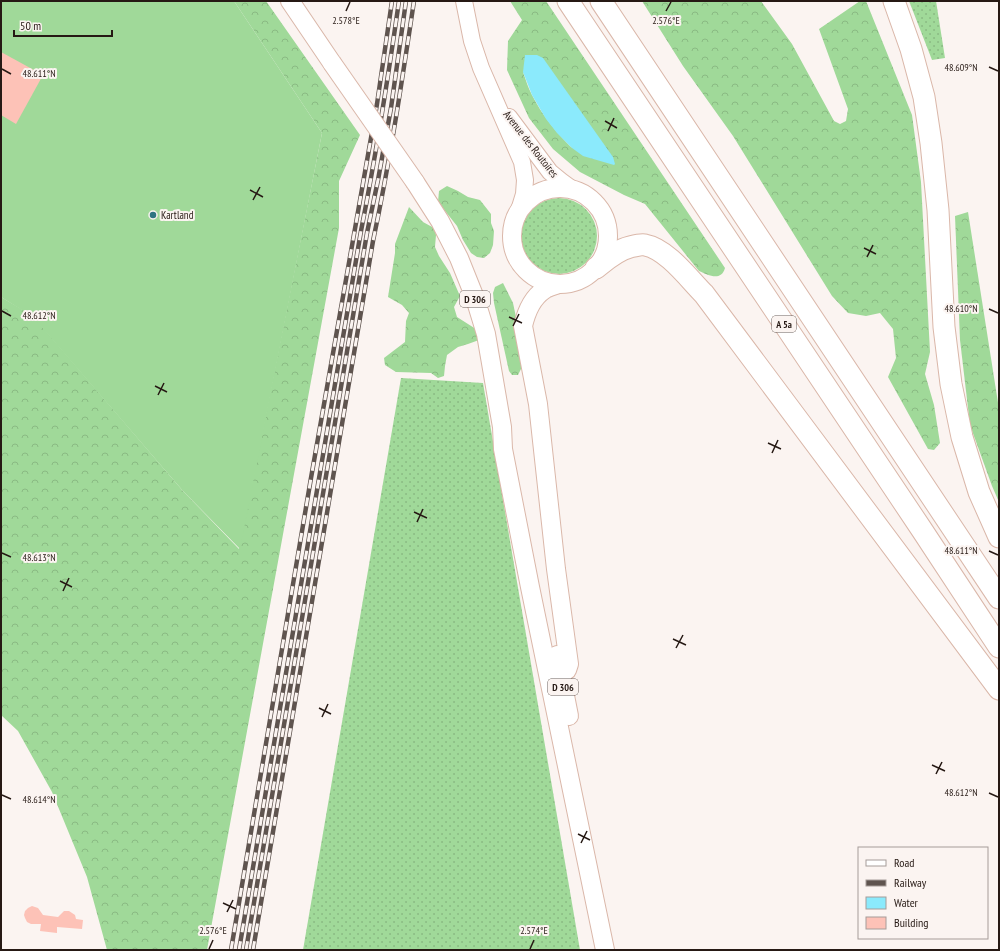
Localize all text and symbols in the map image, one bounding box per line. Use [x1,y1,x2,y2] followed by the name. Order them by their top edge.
[14,12,112,38] scale bar
[332,14,360,27] text: 2.578°E
[652,14,680,27] text: 2.576°E
[20,18,41,33] text: 50 m
[944,61,978,74] text: 48.609°N
[22,67,56,80] text: 48.611°N
[500,108,562,181] street label: Avenue des Routoires
[161,208,194,222] place label: Kartland
[148,210,158,220] marker: Kartland
[460,291,490,307] road number: D 306
[944,302,978,315] text: 48.610°N
[22,309,56,322] text: 48.612°N
[772,316,796,332] road number: A 5a
[944,544,978,557] text: 48.611°N
[22,551,56,564] text: 48.613°N
[548,679,578,695] road number: D 306
[944,786,978,799] text: 48.612°N
[22,793,56,806] text: 48.614°N
[858,847,988,939] legend
[894,855,914,870] text: Road
[894,875,927,890] text: Railway
[894,895,919,910] text: Water
[894,915,929,930] text: Building
[199,924,227,937] text: 2.576°E
[520,924,548,937] text: 2.574°E

